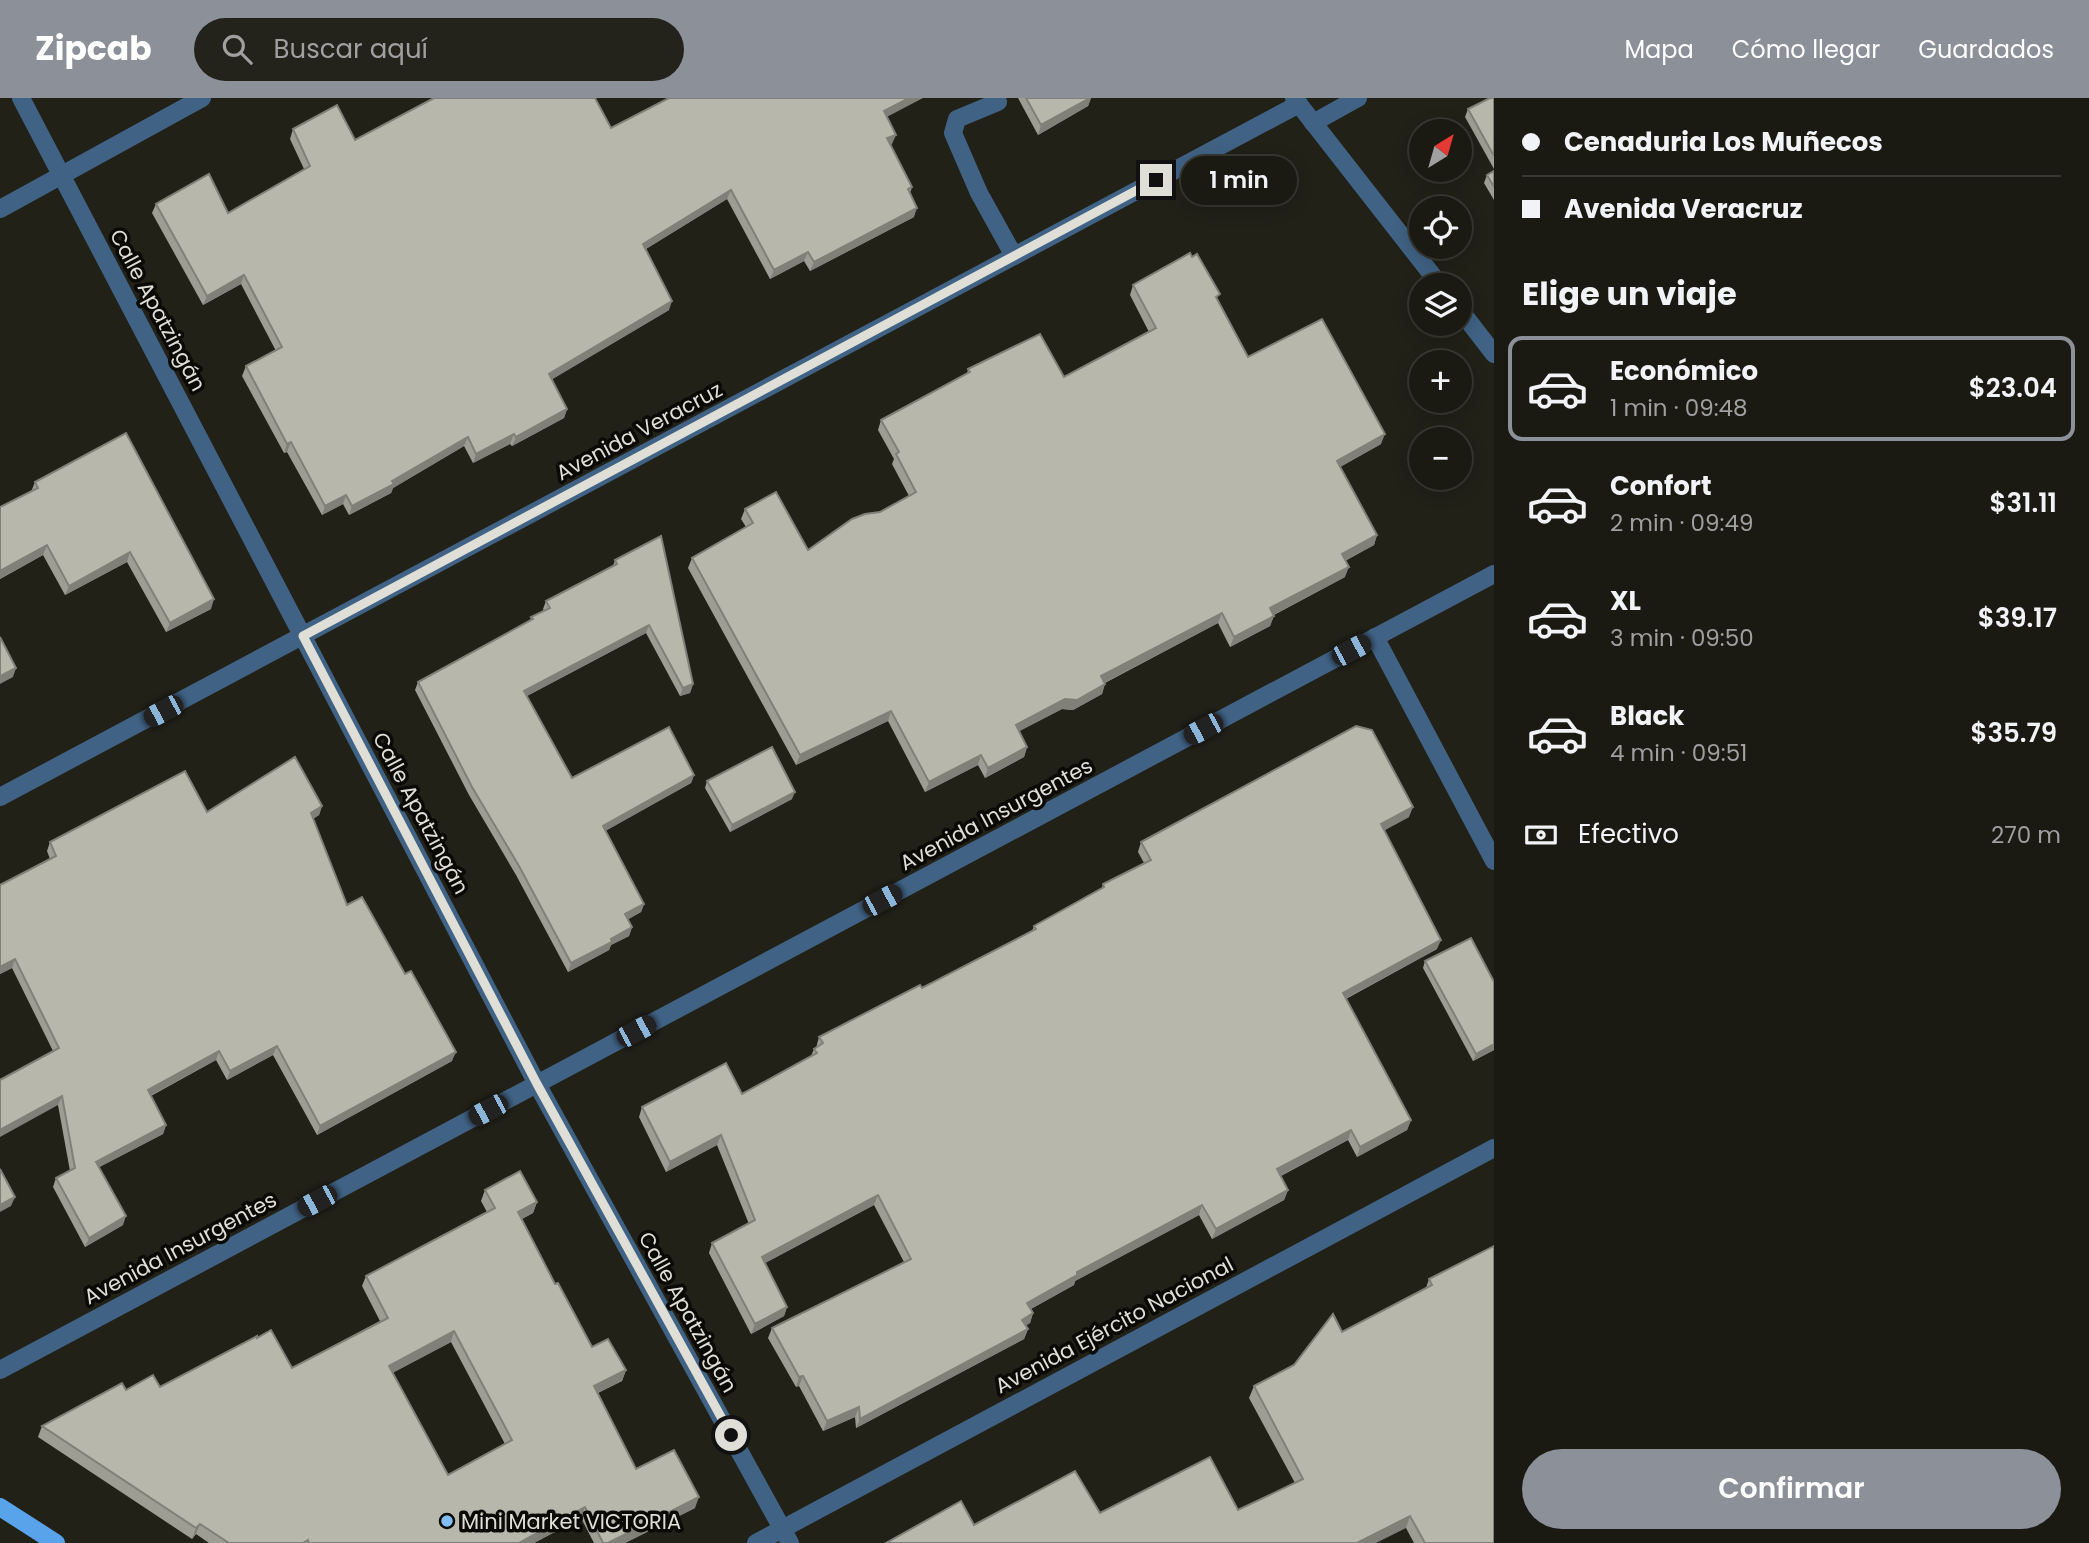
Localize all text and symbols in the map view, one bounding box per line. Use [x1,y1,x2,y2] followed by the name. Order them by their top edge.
[194,18,684,81] search box
[35,25,152,72] text: Zipcab
[218,30,256,68] icon: search
[274,31,428,67] text: Buscar aquí
[1624,33,1694,66] text: Mapa
[1732,33,1880,66] text: Cómo llegar
[1918,33,2054,66] text: Guardados
[1409,119,1472,182] north arrow
[1409,119,1472,490] map controls
[1564,124,1883,160] text: Cenaduria Los Muñecos
[1180,155,1296,204] callout: 1 min
[1140,164,1172,196] route end
[1209,164,1269,196] text: 1 min
[1564,191,1803,227] text: Avenida Veracruz
[1409,196,1472,259] button: locate
[103,224,213,396] street label: Calle Apatzingán
[1522,271,1737,316] text: Elige un viaje
[1409,273,1472,336] button: layers
[1409,350,1472,413] button: +
[1610,353,1758,389] text: Económico
[1526,357,1589,420] icon: car
[1969,370,2057,406] text: $23.04
[551,375,727,487] street label: Avenida Veracruz
[1610,392,1748,424] text: 1 min · 09:48
[1409,427,1472,490] button: −
[1610,468,1712,504] text: Confort
[1526,472,1589,535] icon: car
[1989,485,2057,521] text: $31.11
[1610,507,1753,539] text: 2 min · 09:49
[1610,583,1641,619] text: XL
[1526,587,1589,650] icon: car
[1978,600,2057,636] text: $39.17
[1610,622,1754,654] text: 3 min · 09:50
[1328,631,1375,669] car
[140,692,187,730] car
[1610,698,1684,734] text: Black
[1526,702,1589,765] icon: car
[1180,710,1227,748] car
[1970,715,2057,751] text: $35.79
[366,727,476,899] street label: Calle Apatzingán
[1610,737,1747,769] text: 4 min · 09:51
[894,751,1098,877] street label: Avenida Insurgentes
[1522,816,1560,854] icon: cash
[1578,816,1679,852] text: Efectivo
[1991,819,2061,851] text: 270 m
[859,881,906,919] car
[613,1012,660,1050] car
[465,1091,512,1129] car
[294,1182,341,1220] car
[78,1185,282,1311] street label: Avenida Insurgentes
[632,1226,744,1398] street label: Calle Apatzingán
[990,1250,1238,1400] street label: Avenida Ejército Nacional
[715,1419,747,1451] route start
[1522,1449,2061,1529] button: Confirmar
[461,1507,681,1536] place label: Mini Market VICTORIA
[439,1513,455,1529] marker: Mini Market VICTORIA

